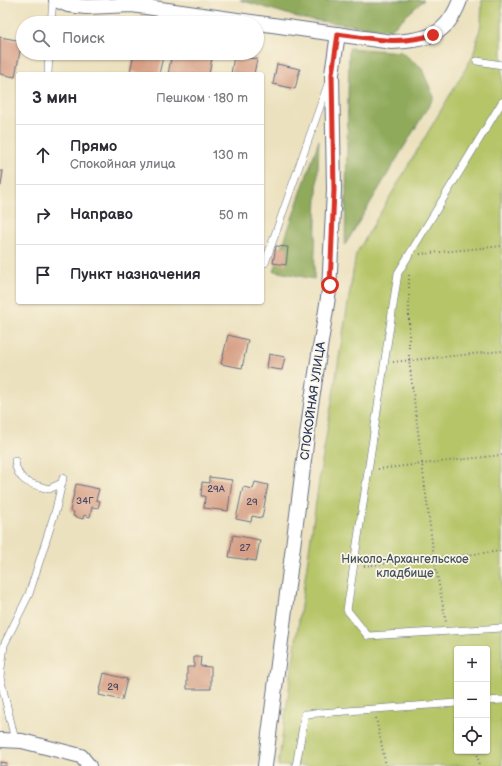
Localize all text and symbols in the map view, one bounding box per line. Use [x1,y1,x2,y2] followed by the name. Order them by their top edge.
[16,16,264,60] search box
[424,26,442,44] route end
[30,27,52,49] icon: search
[62,29,105,48] text: Поиск
[32,88,77,108] text: 3 мин
[156,90,248,106] text: Пешком · 180 m
[70,137,117,156] text: Прямо
[32,144,54,166] icon: ahead
[213,147,248,163] text: 130 m
[70,156,176,172] text: Спокойная улица
[32,204,54,226] icon: right
[70,205,133,224] text: Направо
[219,207,248,223] text: 50 m
[32,264,54,286] icon: arrive
[70,265,201,284] text: Пункт назначения
[321,276,339,294] route start
[297,340,329,461] street label: СПОКОЙНАЯ УЛИЦА
[207,483,226,495] house number: 29А
[76,495,94,507] house number: 34Г
[246,496,258,508] house number: 29
[240,542,250,554] house number: 27
[341,552,469,581] park label: Николо-Архангельское кладбище
[454,646,490,754] map controls
[454,646,490,682] button: +
[107,681,119,693] house number: 29
[454,682,490,718] button: −
[454,718,490,754] button: locate

